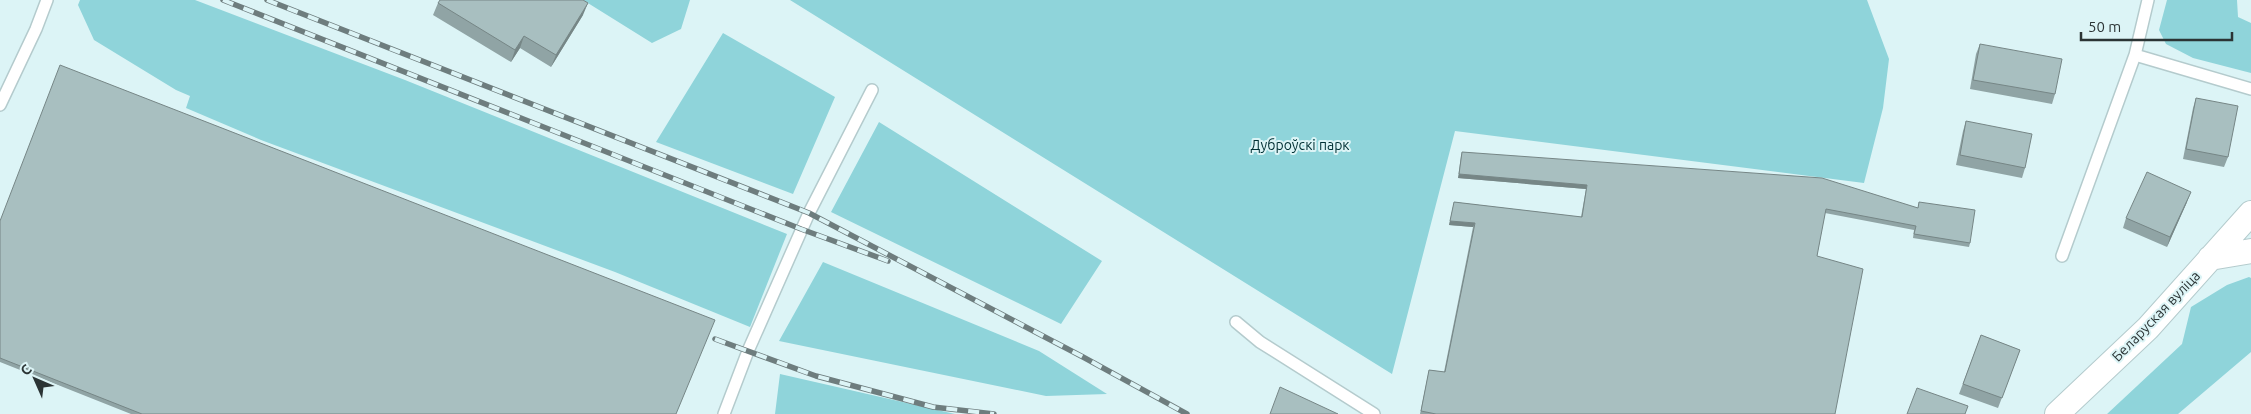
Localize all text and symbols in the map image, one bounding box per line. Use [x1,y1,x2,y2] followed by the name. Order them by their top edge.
[2081,10,2232,42] scale bar
[2088,18,2121,35] text: 50 m
[1250,137,1350,153] park label: Дуброўскі парк
[2109,267,2203,365] street label: Беларуская вуліца
[10,354,60,404] north arrow
[17,361,35,379] text: С

